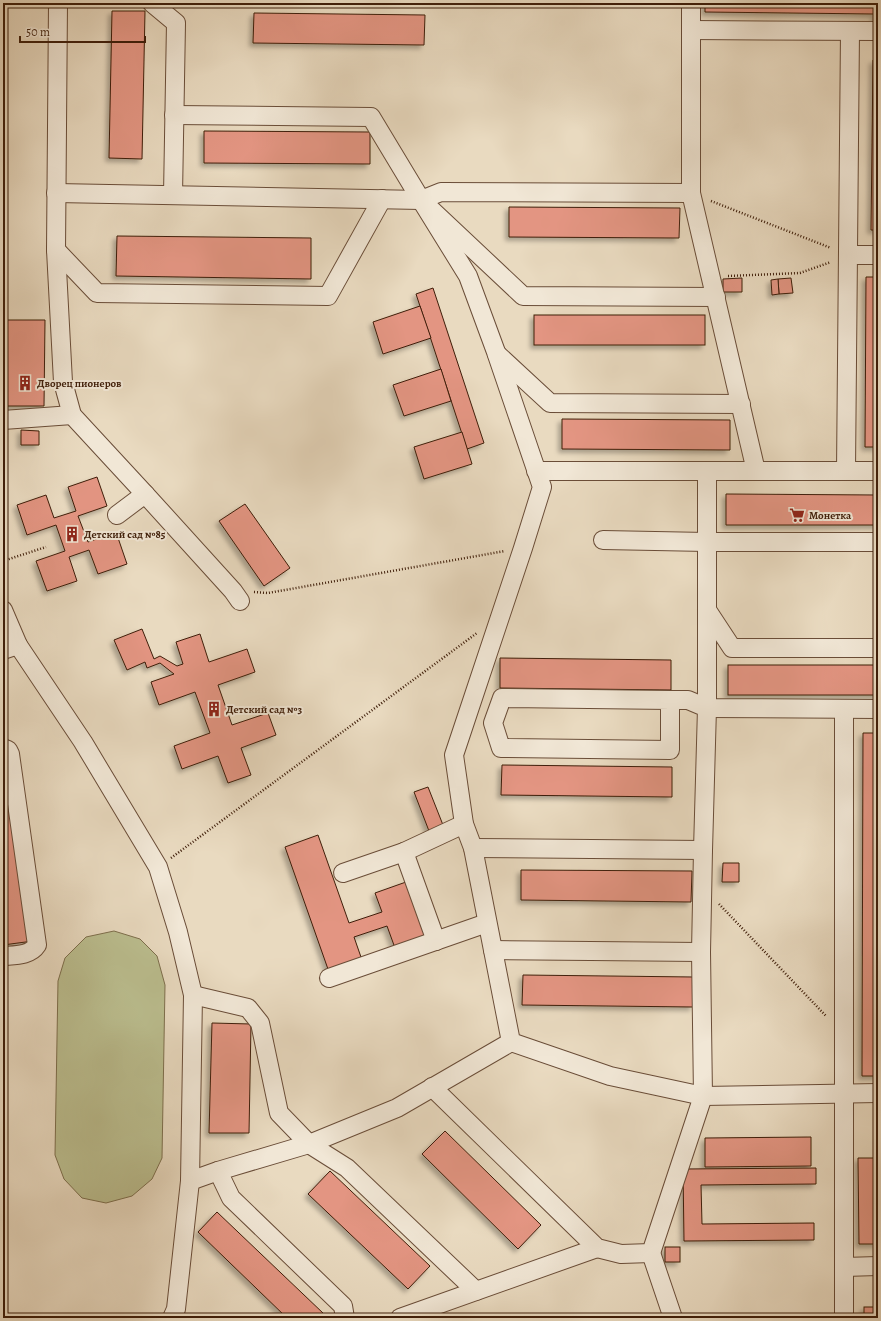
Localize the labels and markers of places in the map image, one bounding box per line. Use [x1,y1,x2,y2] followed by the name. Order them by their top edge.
[16,374,34,392] building icon: Дворец пионеров
[37,376,122,391] place label: Дворец пионеров
[788,506,806,524] supermarket icon: Монетка
[809,508,852,523] place label: Монетка
[63,525,81,543] building icon: Детский сад №85
[84,527,166,542] place label: Детский сад №85
[205,700,223,718] building icon: Детский сад №3
[226,702,302,717] place label: Детский сад №3

